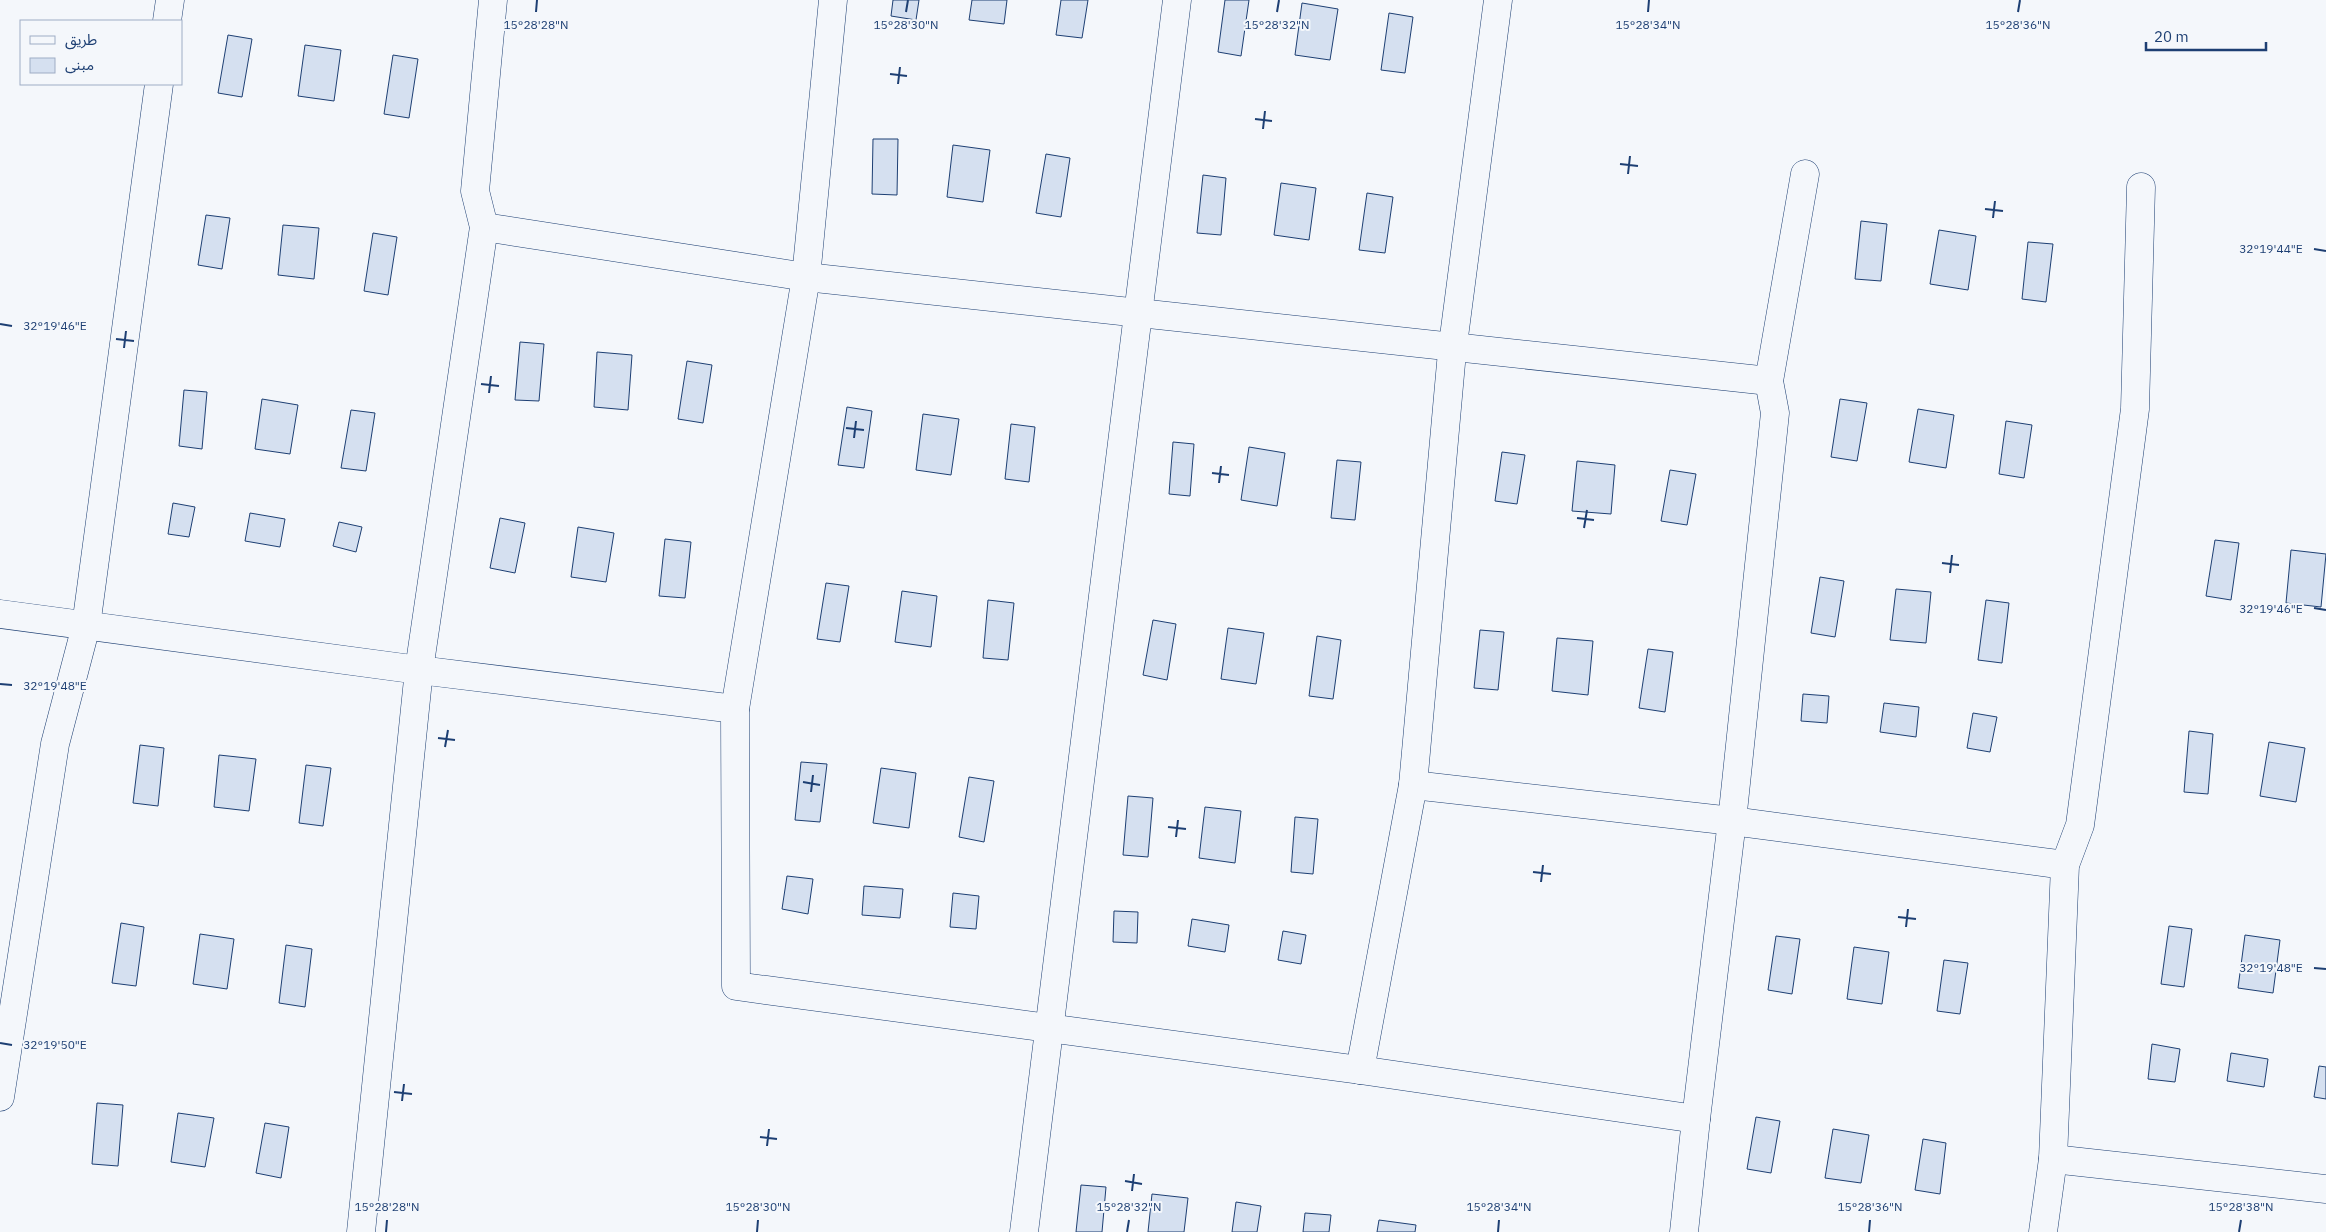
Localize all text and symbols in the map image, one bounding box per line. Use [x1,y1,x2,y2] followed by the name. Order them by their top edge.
[503,17,569,32] text: 15°28'28"N
[873,17,939,32] text: 15°28'30"N
[1244,17,1310,32] text: 15°28'32"N
[1615,17,1681,32] text: 15°28'34"N
[1985,17,2051,32] text: 15°28'36"N
[20,20,182,85] legend
[2146,20,2266,52] scale bar
[2154,27,2189,46] text: 20 m
[65,30,97,50] text: طريق
[65,55,94,74] text: مبنى
[2239,241,2303,256] text: 32°19'44"E
[23,318,87,333] text: 32°19'46"E
[2239,601,2303,616] text: 32°19'46"E
[23,678,87,693] text: 32°19'48"E
[2239,960,2303,975] text: 32°19'48"E
[23,1037,87,1052] text: 32°19'50"E
[354,1199,420,1214] text: 15°28'28"N
[725,1199,791,1214] text: 15°28'30"N
[1096,1199,1162,1214] text: 15°28'32"N
[1466,1199,1532,1214] text: 15°28'34"N
[1837,1199,1903,1214] text: 15°28'36"N
[2208,1199,2274,1214] text: 15°28'38"N

